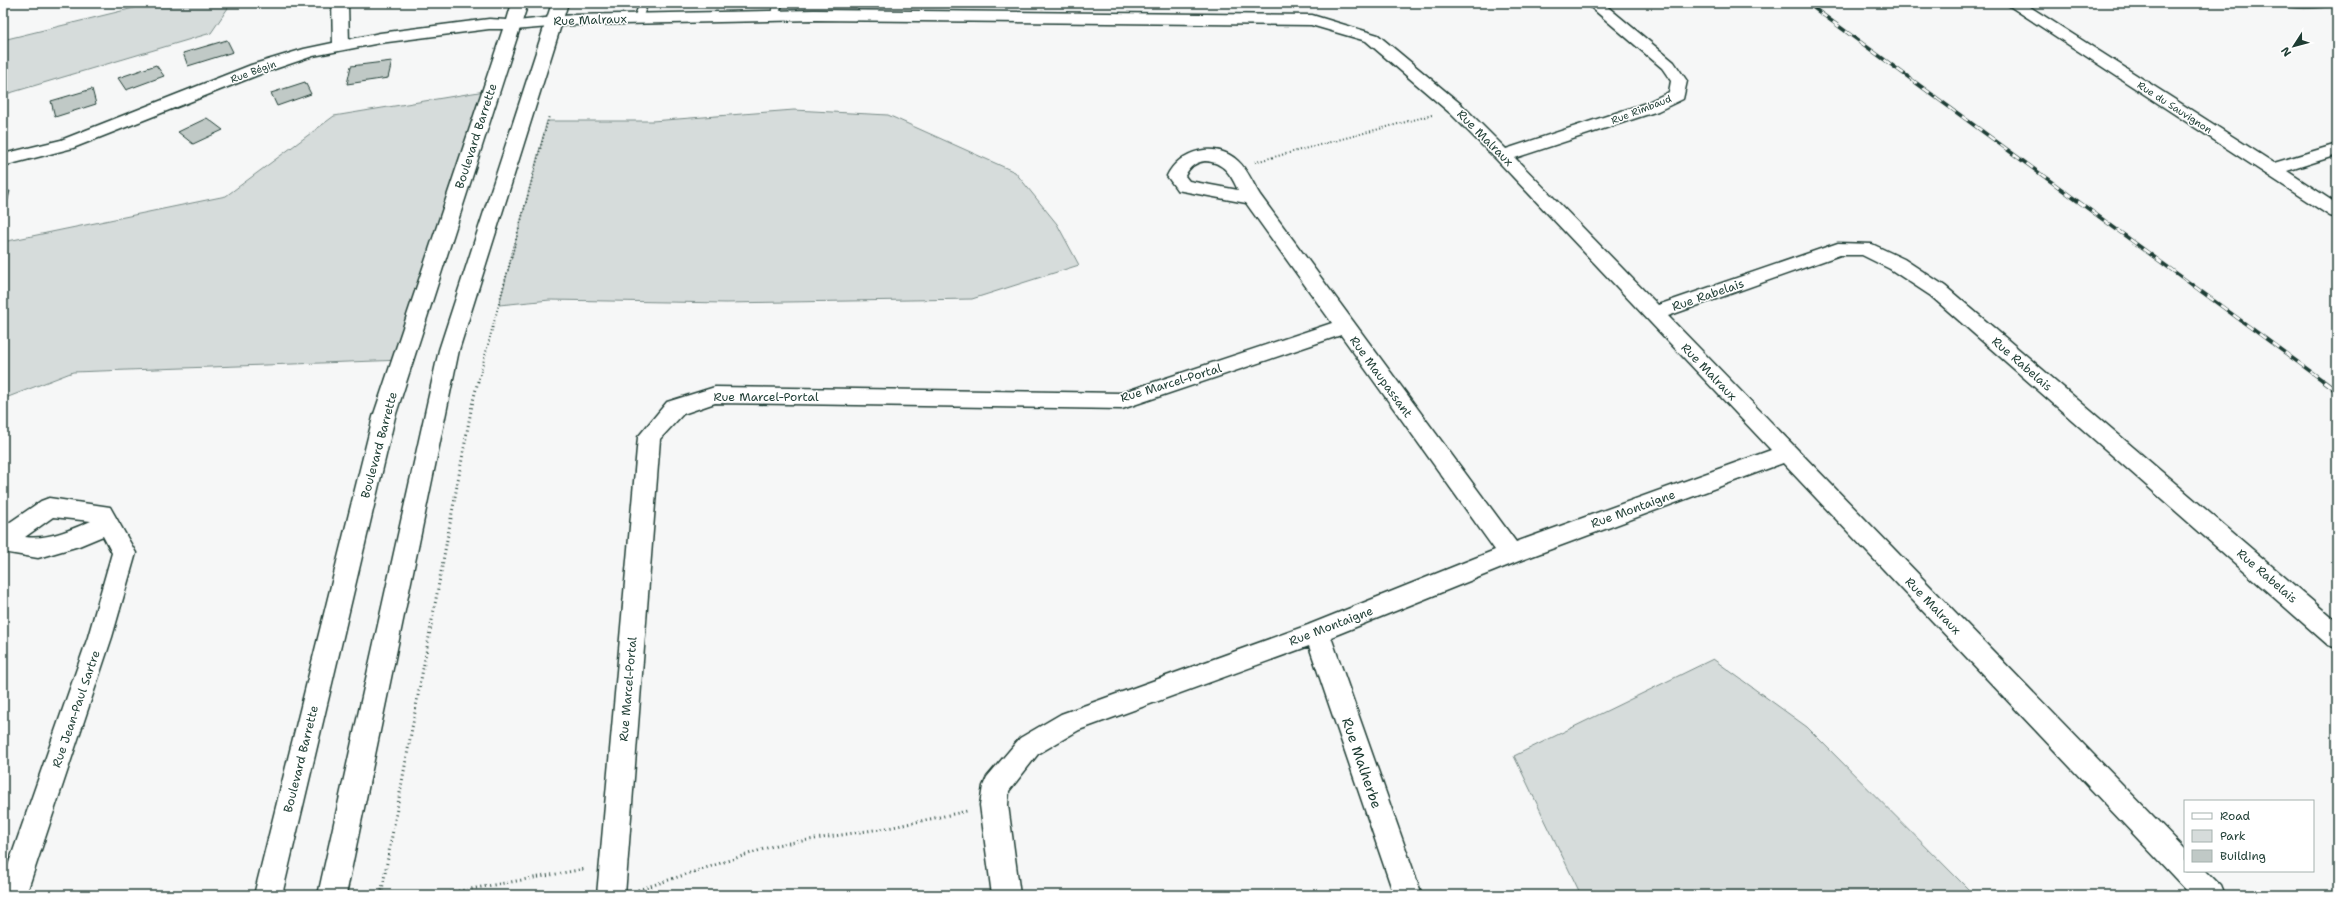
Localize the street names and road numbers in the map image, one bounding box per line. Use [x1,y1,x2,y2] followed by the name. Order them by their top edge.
[553,11,627,29] street label: Rue Malraux
[229,57,278,86] street label: Rue Bégin
[2135,78,2215,136] street label: Rue du Sauvignon
[451,81,501,191] street label: Boulevard Barrette
[1609,92,1674,127] street label: Rue Rimbaud
[1453,106,1517,170] street label: Rue Malraux
[1670,275,1746,315] street label: Rue Rabelais
[1346,333,1416,421] street label: Rue Maupassant
[1988,333,2056,395] street label: Rue Rabelais
[1678,340,1740,404] street label: Rue Malraux
[1118,360,1224,406] street label: Rue Marcel-Portal
[713,389,819,405] street label: Rue Marcel-Portal
[357,390,401,500] street label: Boulevard Barrette
[1589,486,1678,532] street label: Rue Montaigne
[2233,545,2301,607] street label: Rue Rabelais
[1902,574,1964,638] street label: Rue Malraux
[1287,603,1375,649] street label: Rue Montaigne
[615,636,641,742] street label: Rue Marcel-Portal
[48,648,104,770] street label: Rue Jean-Paul Sartre
[280,704,322,814] street label: Boulevard Barrette
[1338,715,1386,811] street label: Rue Malherbe

